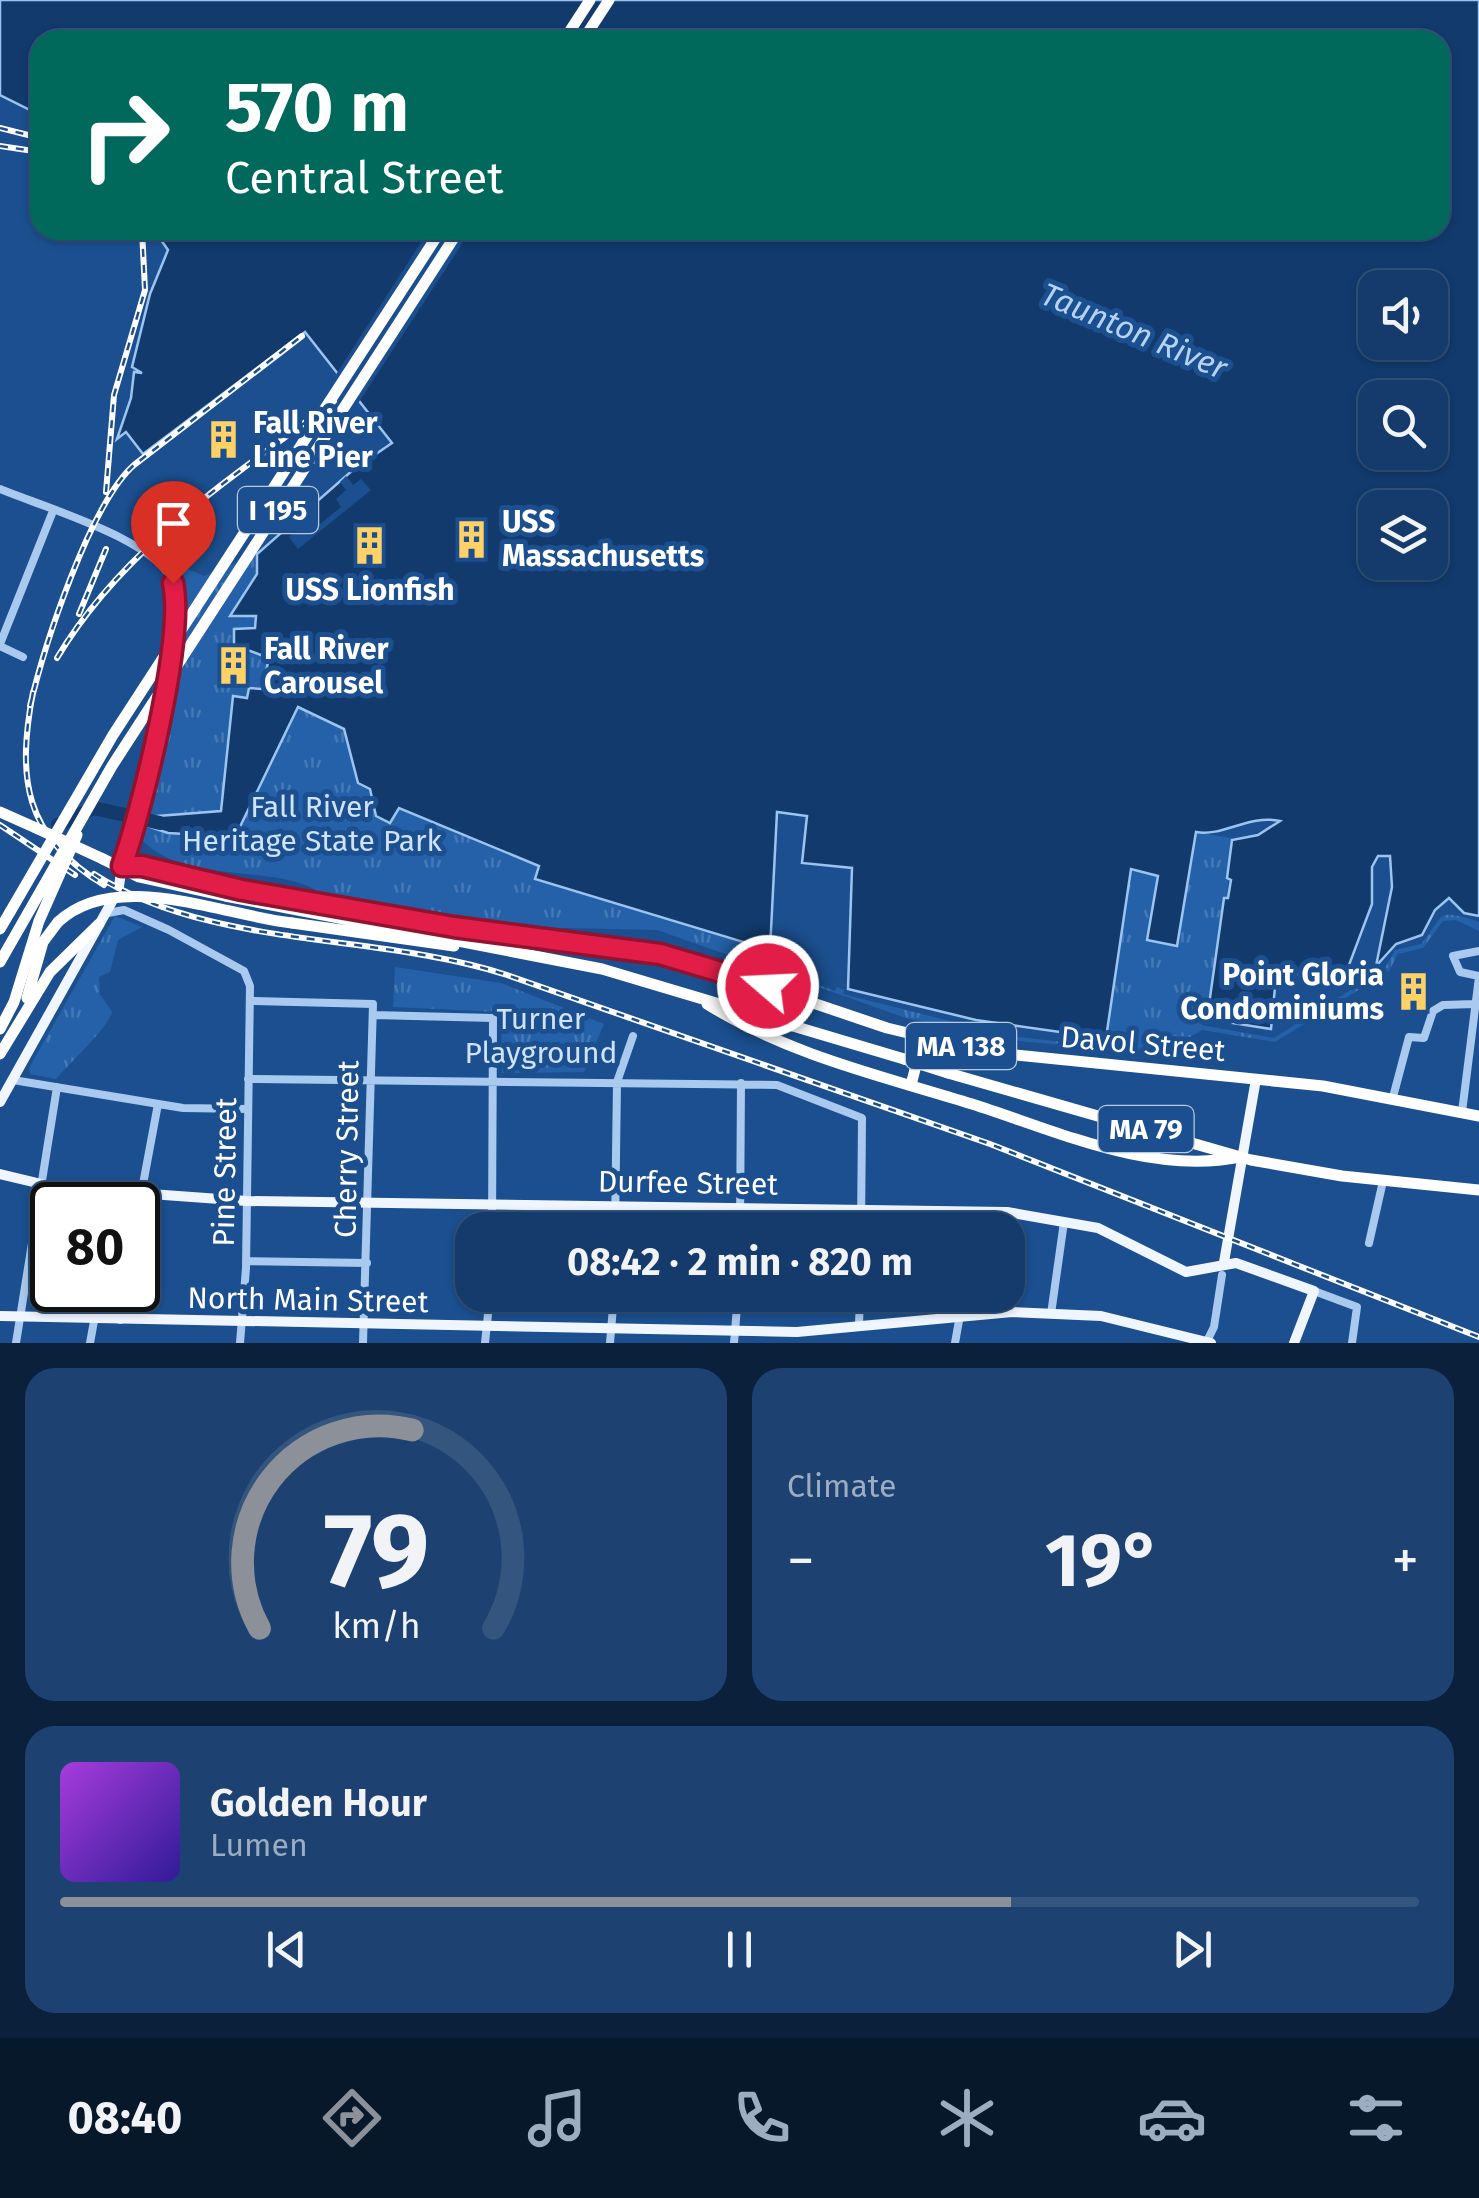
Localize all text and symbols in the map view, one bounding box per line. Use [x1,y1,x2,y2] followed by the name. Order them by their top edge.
[225,66,409,150] text: 570 m
[60,70,190,200] icon: right
[225,151,503,205] text: Central Street
[1358,270,1448,580] map controls
[1358,270,1448,360] button: sound
[1035,275,1234,388] water label: Taunton River
[1358,380,1448,470] button: search
[253,405,379,475] place label: Fall River Line Pier
[202,419,244,461] building icon: Fall River Line Pier
[131,481,216,584] pin
[238,487,318,533] road number: I 195
[1358,490,1448,580] button: layers
[146,496,201,551] icon: arrive
[502,504,704,574] place label: USS Massachusetts
[451,518,493,560] building icon: USS Massachusetts
[349,525,391,567] building icon: USS Lionfish
[286,572,454,608] place label: USS Lionfish
[264,631,390,701] place label: Fall River Carousel
[213,645,255,687] building icon: Fall River Carousel
[182,789,443,859] park label: Fall River Heritage State Park
[716,934,820,1038] position arrow
[1180,957,1384,1027] place label: Point Gloria Condominiums
[1393,971,1435,1013] building icon: Point Gloria Condominiums
[464,1001,618,1071] park label: Turner Playground
[1059,1019,1227,1069] street label: Davol Street
[906,1023,1016,1069] road number: MA 138
[327,1060,367,1238] street label: Cherry Street
[206,1097,244,1247] street label: Pine Street
[1098,1106,1194,1152] road number: MA 79
[598,1163,779,1203] street label: Durfee Street
[30,1182,160,1312] speed limit sign: 80
[567,1239,913,1285] text: 08:42 · 2 min · 820 m
[187,1280,429,1320] street label: North Main Street
[787,1467,896,1505] text: Climate
[323,1489,429,1614] text: 79
[1045,1516,1161,1606] text: 19°
[787,1528,815,1594] text: −
[1392,1528,1419,1594] text: +
[332,1605,420,1647] text: km/h
[210,1780,427,1826] text: Golden Hour
[210,1826,308,1864] text: Lumen
[259,1922,314,1977] icon: previous
[712,1922,767,1977] icon: pause
[1165,1922,1220,1977] icon: next
[317,2083,387,2153] icon: directions
[522,2083,592,2153] icon: music
[727,2083,797,2153] icon: phone
[932,2083,1002,2153] icon: climate
[1137,2083,1207,2153] icon: car
[1341,2083,1411,2153] icon: filters
[67,2091,182,2145] text: 08:40

